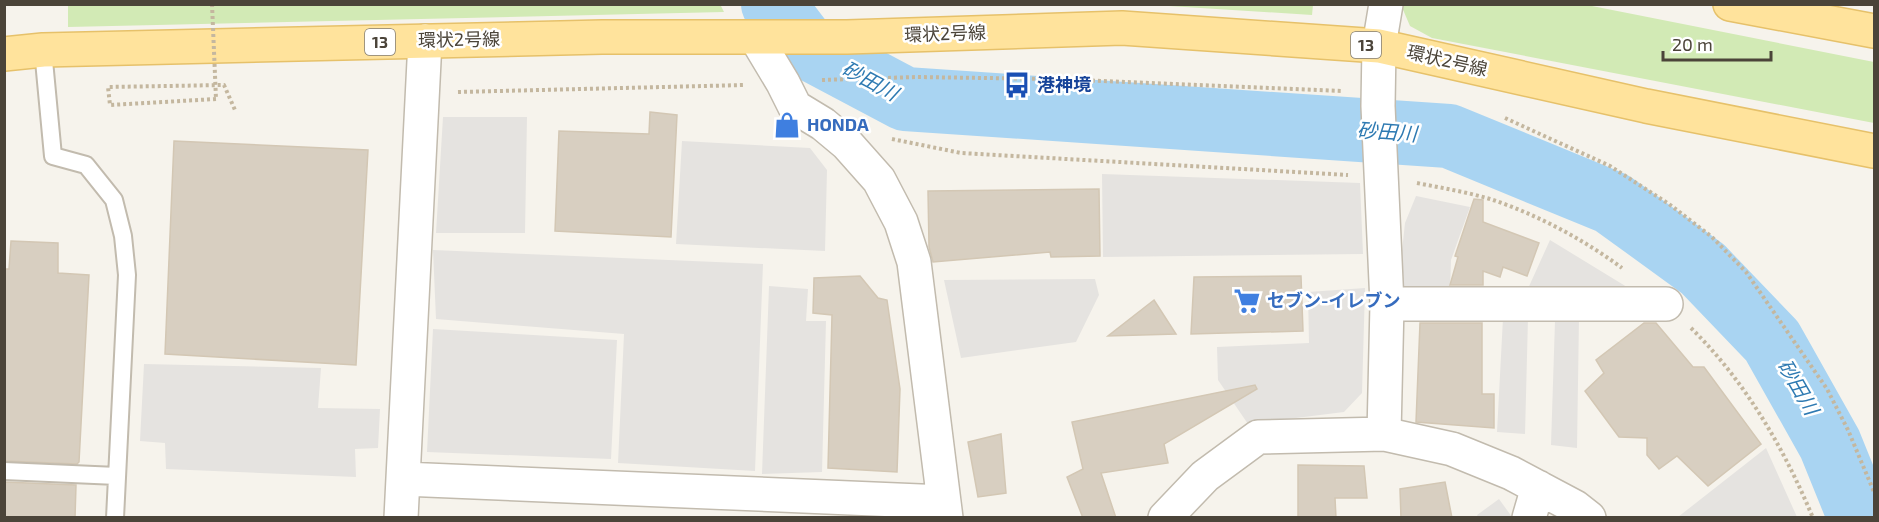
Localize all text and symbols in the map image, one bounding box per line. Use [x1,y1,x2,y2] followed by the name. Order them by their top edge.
[904,21,986,45] street label: 環状2号線
[1663,24,1771,62] scale bar
[418,27,500,51] street label: 環状2号線
[365,29,395,55] road number: 13
[1351,32,1381,58] road number: 13
[1672,33,1713,55] text: 20 m
[1405,40,1490,80] street label: 環状2号線
[838,55,904,106] water label: 砂田川
[1002,70,1032,100] bus stop icon: 港神境
[1037,73,1092,95] place label: 港神境
[772,110,802,140] shop icon: HONDA
[807,113,869,135] place label: HONDA
[1356,117,1420,145] water label: 砂田川
[1232,286,1262,316] supermarket icon: セブン-イレブン
[1267,289,1400,311] place label: セブン-イレブン
[1773,355,1825,420] water label: 砂田川

